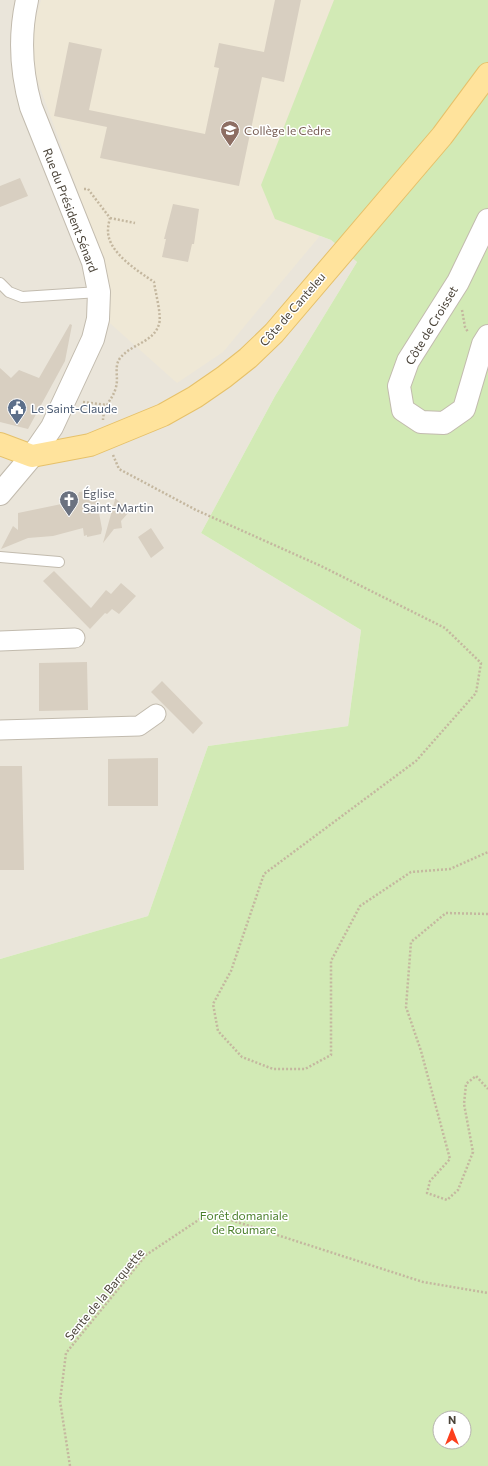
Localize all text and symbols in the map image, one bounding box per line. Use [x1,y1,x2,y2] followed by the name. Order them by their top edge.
[219,119,241,147] school or university icon: Collège le Cèdre
[244,123,331,137] place label: Collège le Cèdre
[41,146,101,274] street label: Rue du Président Sénard
[256,269,328,349] street label: Côte de Canteleu
[402,283,460,367] street label: Côte de Croisset
[6,397,28,425] public building icon: Le Saint-Claude
[31,401,117,415] place label: Le Saint-Claude
[83,486,154,514] place label: Église Saint-Martin
[58,489,80,517] church icon: Église Saint-Martin
[200,1208,288,1236] park label: Forêt domaniale de Roumare
[62,1245,146,1343] street label: Sente de la Barquette
[432,1410,472,1450] north arrow
[448,1413,456,1426] text: N

